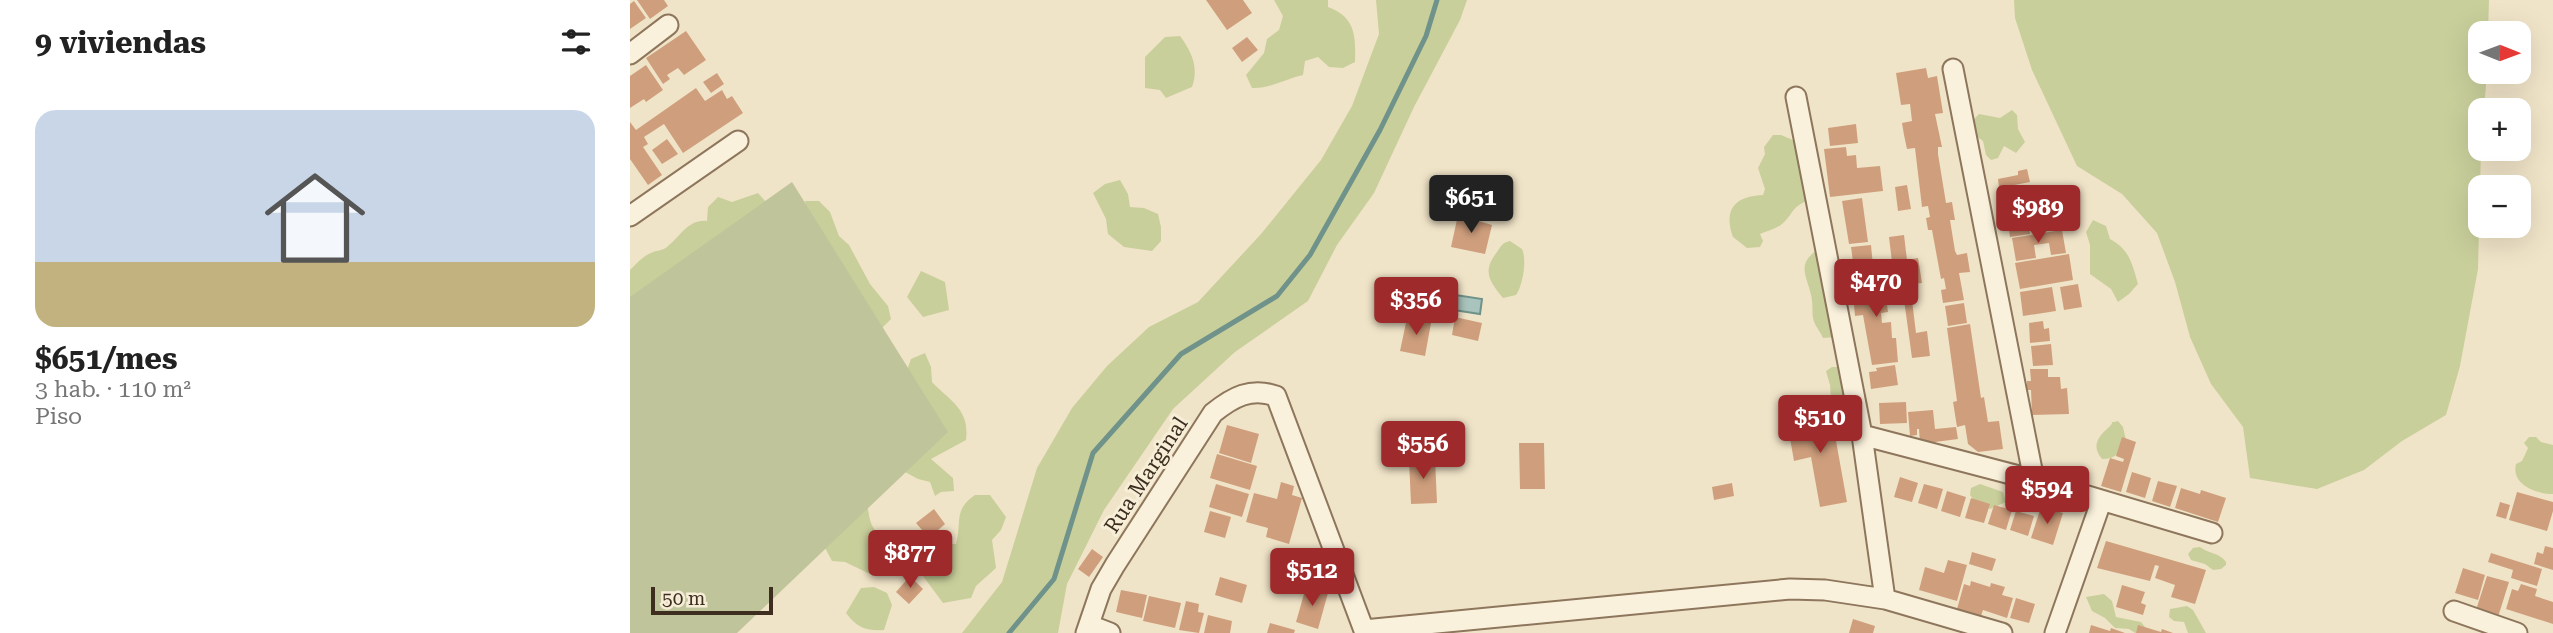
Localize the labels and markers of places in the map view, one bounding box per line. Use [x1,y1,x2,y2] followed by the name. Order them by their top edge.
[1430,176,1512,235] pin: $651
[1997,186,2079,245] pin: $989
[1835,260,1917,319] pin: $470
[1375,278,1457,337] pin: $356
[1779,396,1861,455] pin: $510
[1382,421,1464,481] pin: $556
[2006,466,2088,526] pin: $594
[869,530,951,590] pin: $877
[1271,548,1353,608] pin: $512

